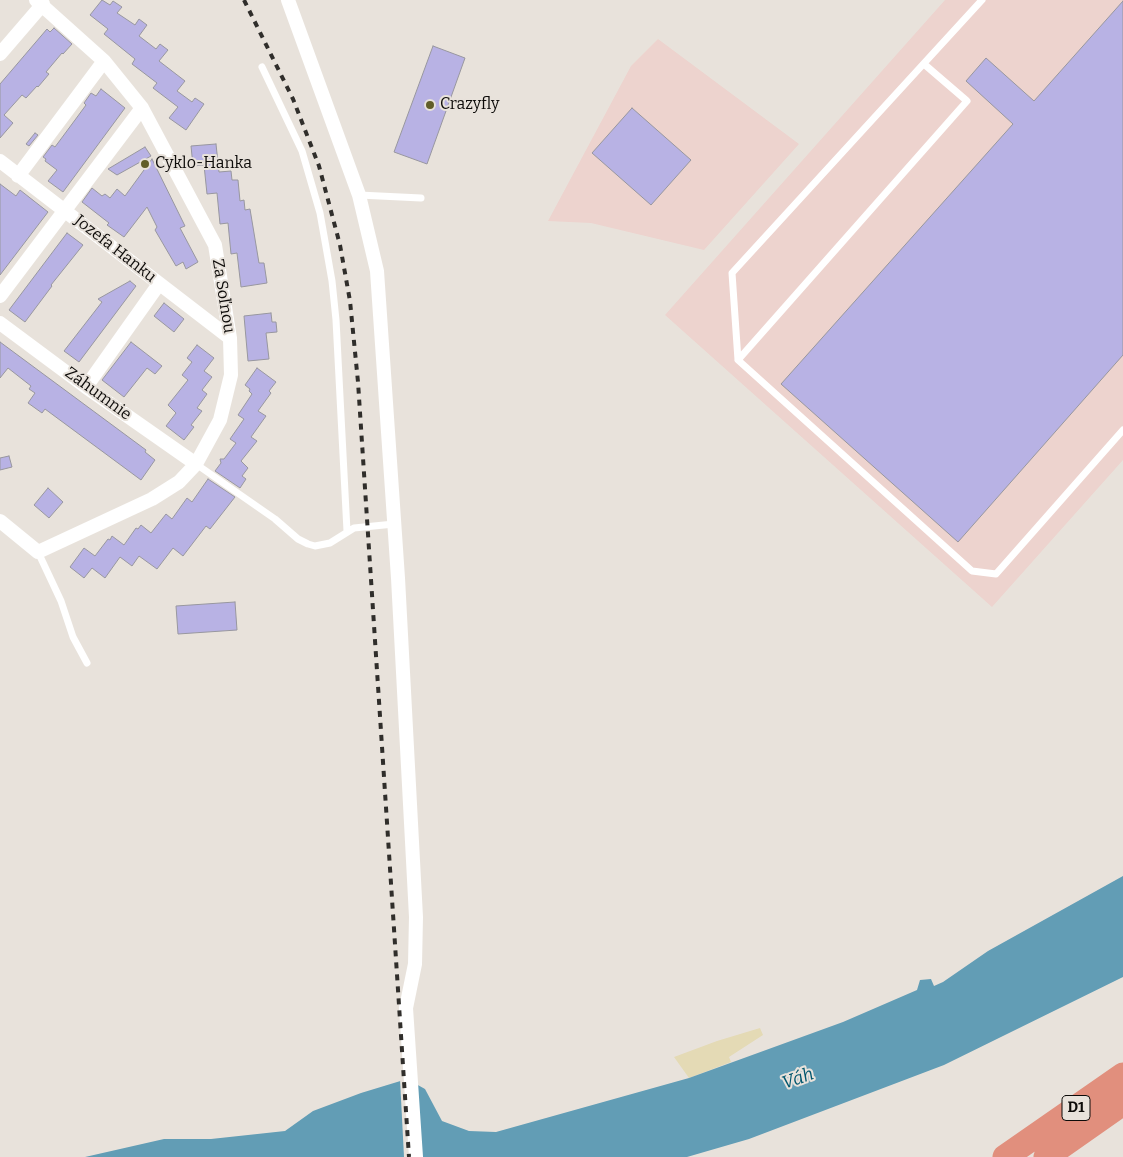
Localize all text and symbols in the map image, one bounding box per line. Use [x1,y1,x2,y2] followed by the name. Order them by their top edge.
[440,95,499,115] place label: Crazyfly
[424,99,436,111] marker: Crazyfly
[155,154,252,174] place label: Cyklo-Hanka
[139,158,151,170] marker: Cyklo-Hanka
[70,211,160,287] street label: Jozefa Hanku
[208,257,238,335] street label: Za Soľnou
[61,363,135,425] street label: Záhumnie
[779,1064,817,1094] water label: Váh
[1062,1096,1090,1120] road number: D1

